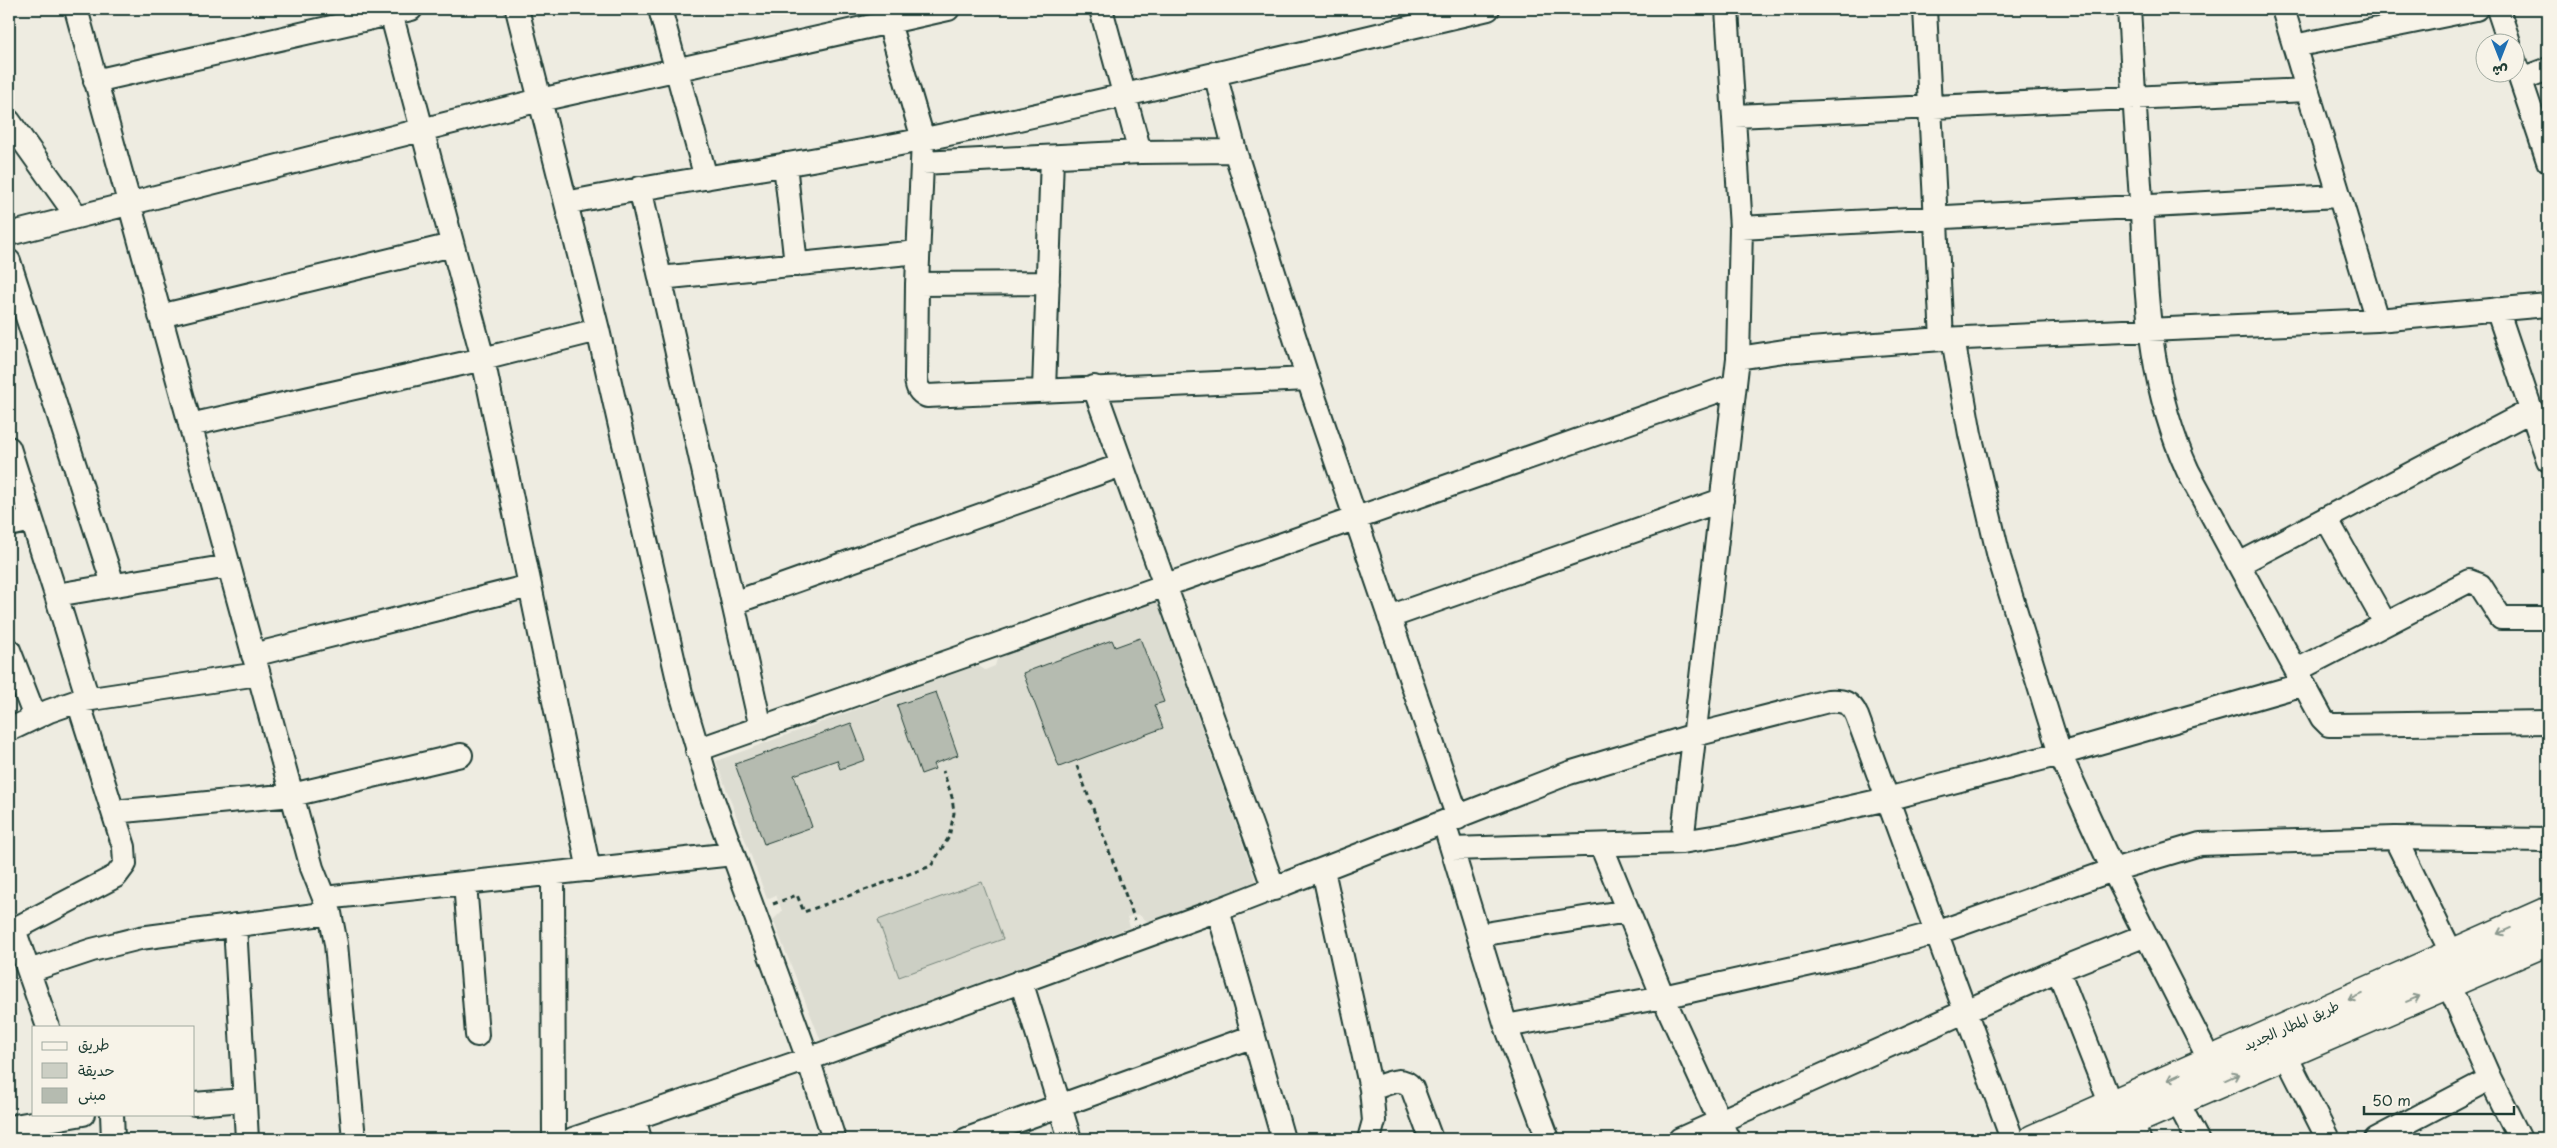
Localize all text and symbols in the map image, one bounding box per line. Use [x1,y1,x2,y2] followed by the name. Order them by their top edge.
[2474,32,2524,82] north arrow
[2492,61,2508,82] text: ش
[2497,926,2512,936] one-way arrow
[2348,992,2363,1002] one-way arrow
[2405,993,2420,1003] one-way arrow
[2240,994,2342,1056] street label: طريق المطار الجديد
[32,1026,195,1116] legend
[78,1032,110,1055] text: طريق
[78,1058,115,1081] text: حديقة
[2167,1072,2182,1082] one-way arrow
[2224,1072,2239,1082] one-way arrow
[78,1082,106,1105] text: مبنى
[2364,1083,2514,1115] scale bar
[2372,1088,2411,1111] text: 50 m

